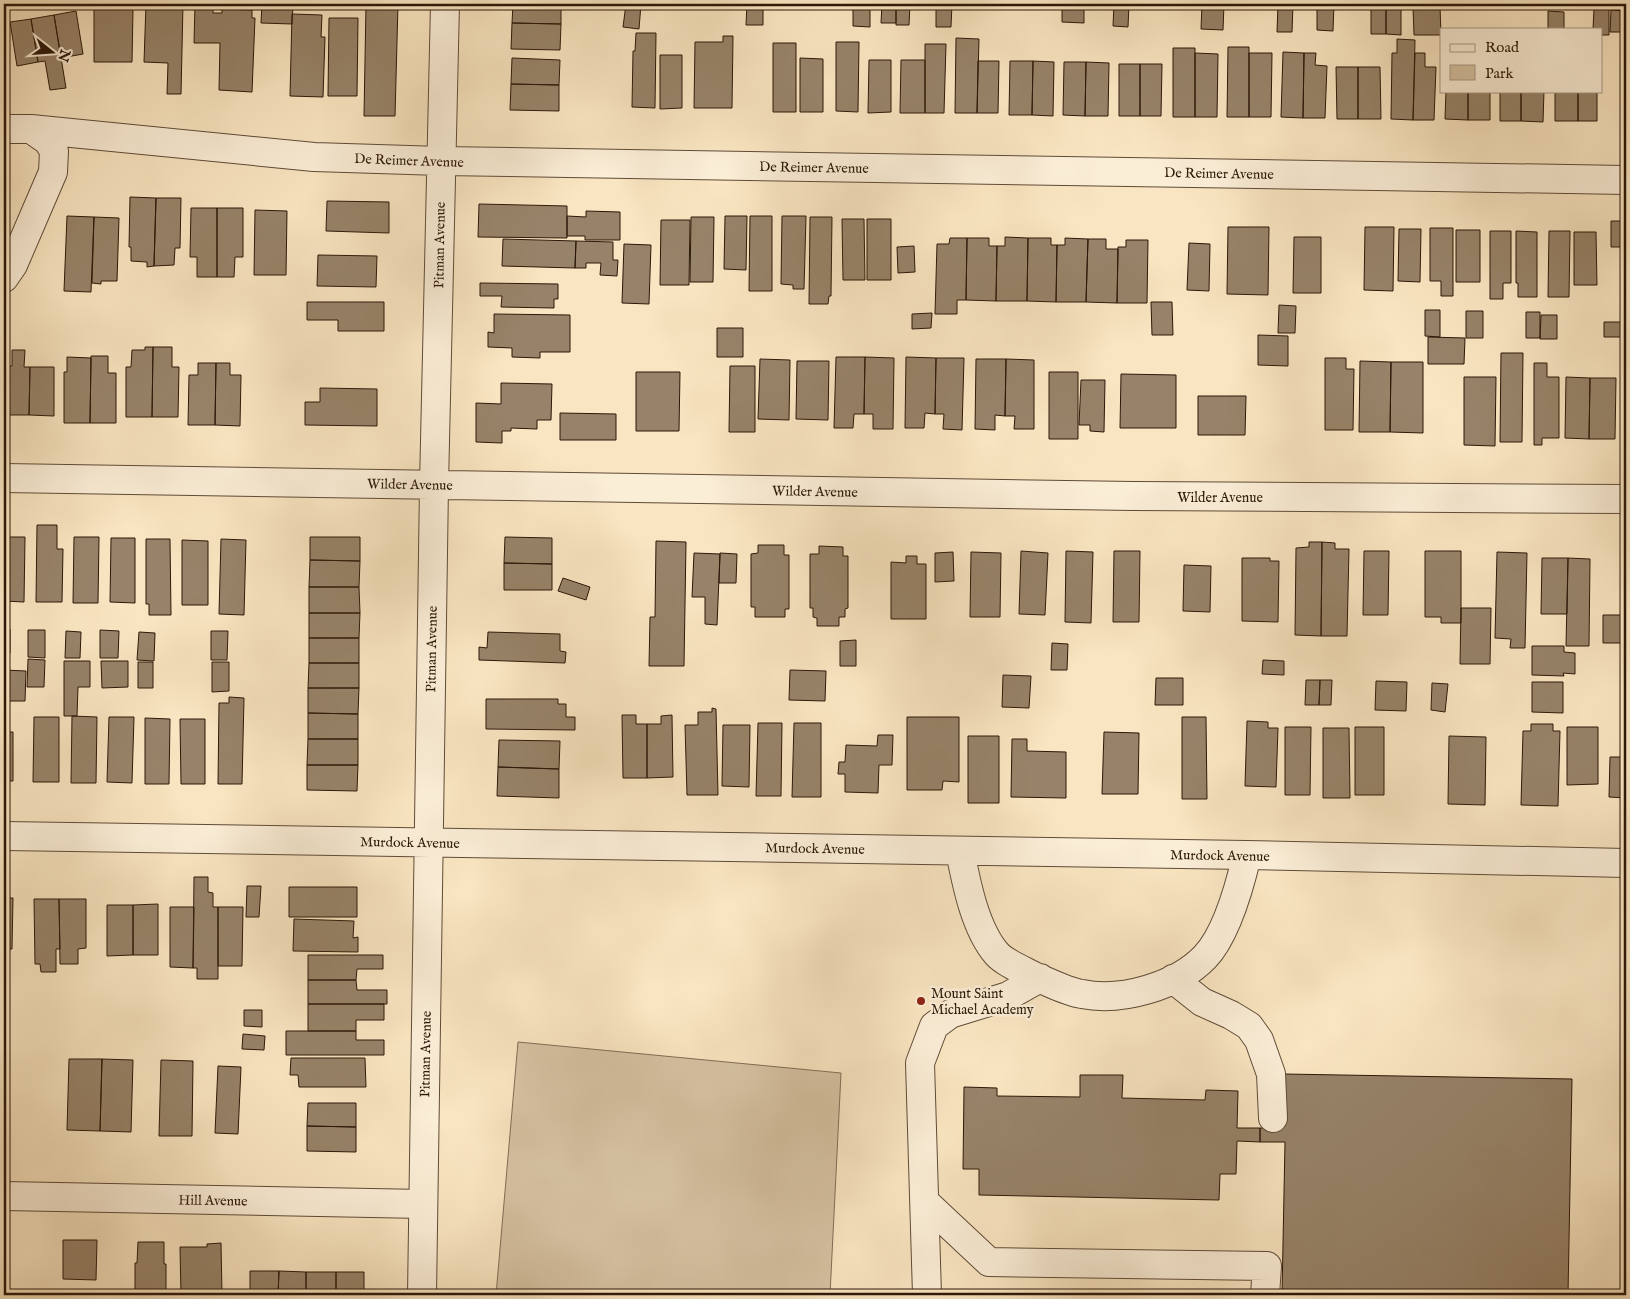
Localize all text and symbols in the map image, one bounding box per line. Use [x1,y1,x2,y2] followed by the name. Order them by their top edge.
[28,28,78,78] north arrow
[1440,28,1602,92] legend
[1485,38,1520,57] text: Road
[53,46,74,64] text: N
[1485,64,1515,83] text: Park
[354,150,465,172] street label: De Reimer Avenue
[759,158,870,178] street label: De Reimer Avenue
[1164,164,1275,184] street label: De Reimer Avenue
[430,201,450,289] street label: Pitman Avenue
[367,475,454,495] street label: Wilder Avenue
[772,482,859,502] street label: Wilder Avenue
[1177,489,1263,507] street label: Wilder Avenue
[422,605,442,693] street label: Pitman Avenue
[360,833,461,853] street label: Murdock Avenue
[765,839,866,859] street label: Murdock Avenue
[1170,846,1271,866] street label: Murdock Avenue
[931,985,1034,1019] place label: Mount Saint Michael Academy
[915,995,927,1007] marker: Mount Saint Michael Academy
[416,1010,436,1098] street label: Pitman Avenue
[178,1191,248,1211] street label: Hill Avenue

